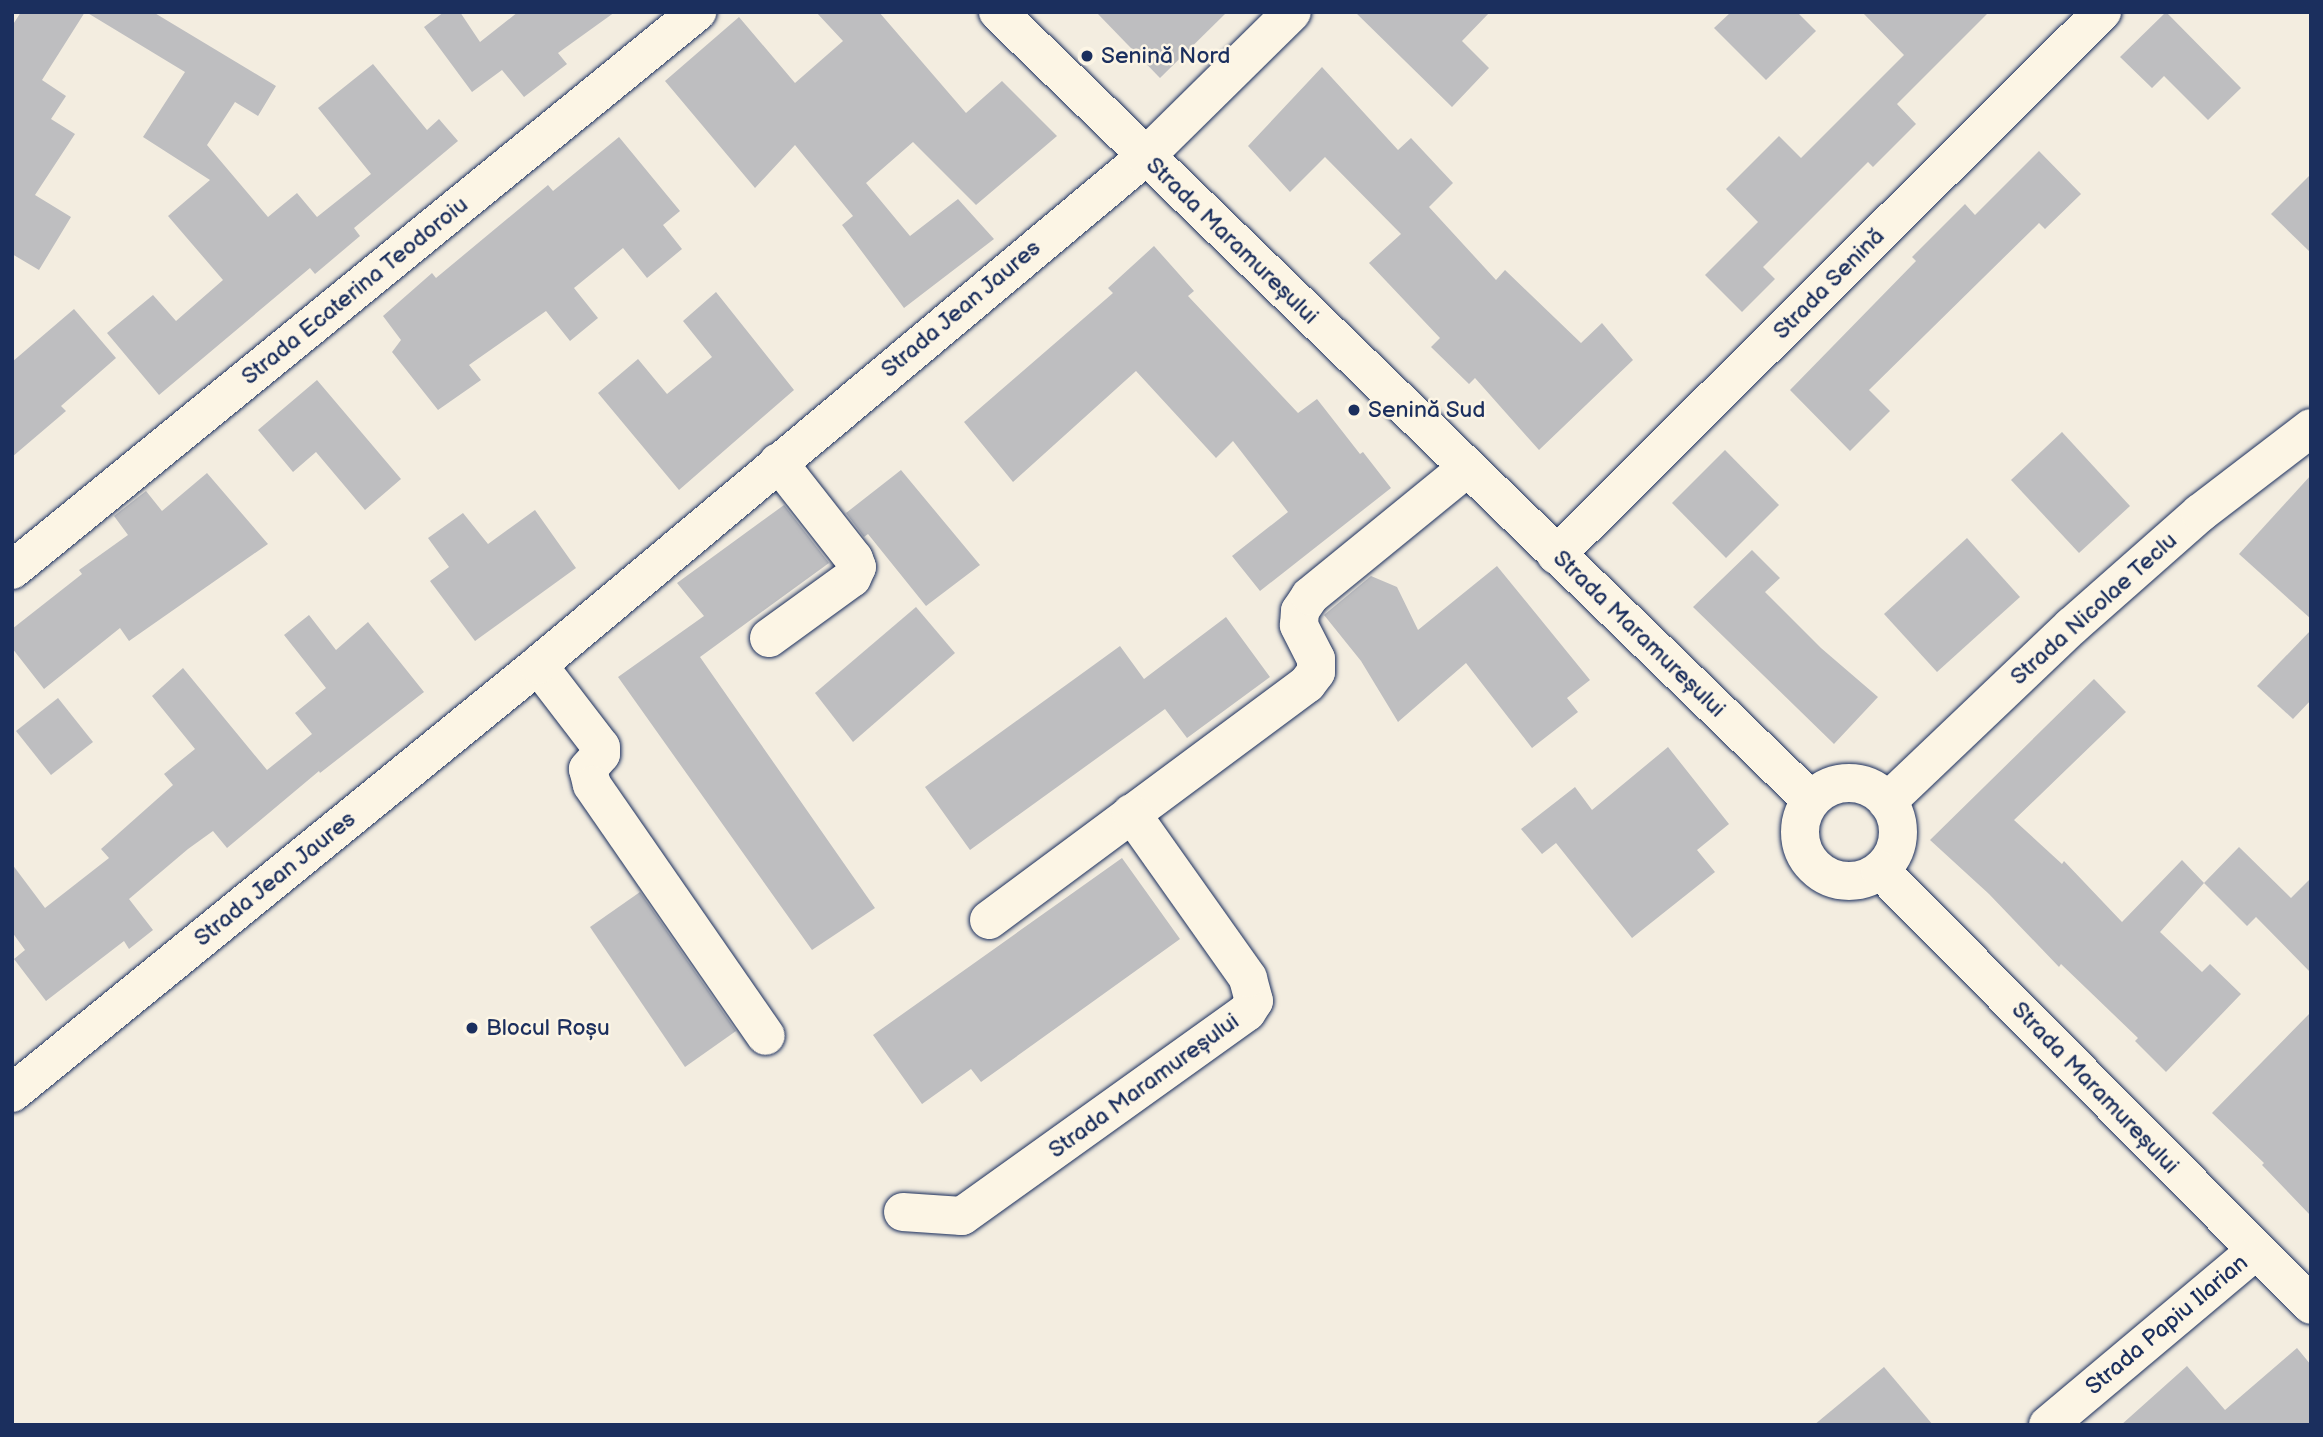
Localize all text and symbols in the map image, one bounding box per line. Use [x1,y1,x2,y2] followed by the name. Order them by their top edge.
[1101,42,1230,70] place label: Senină Nord
[1079,48,1095,64] marker: Senină Nord
[1140,152,1324,330] street label: Strada Maramureșului
[236,191,474,391] street label: Strada Ecaterina Teodoroiu
[1768,223,1890,345] street label: Strada Senină
[875,234,1047,384] street label: Strada Jean Jaures
[1368,396,1486,424] place label: Senină Sud
[1346,402,1362,418] marker: Senină Sud
[2005,527,2183,691] street label: Strada Nicolae Teclu
[1547,545,1731,723] street label: Strada Maramureșului
[188,805,362,953] street label: Strada Jean Jaures
[2006,996,2184,1180] street label: Strada Maramureșului
[1043,1008,1245,1164] street label: Strada Maramureșului
[486,1014,610,1042] place label: Blocul Roșu
[464,1020,480,1036] marker: Blocul Roșu
[2080,1249,2254,1401] street label: Strada Papiu Ilarian

